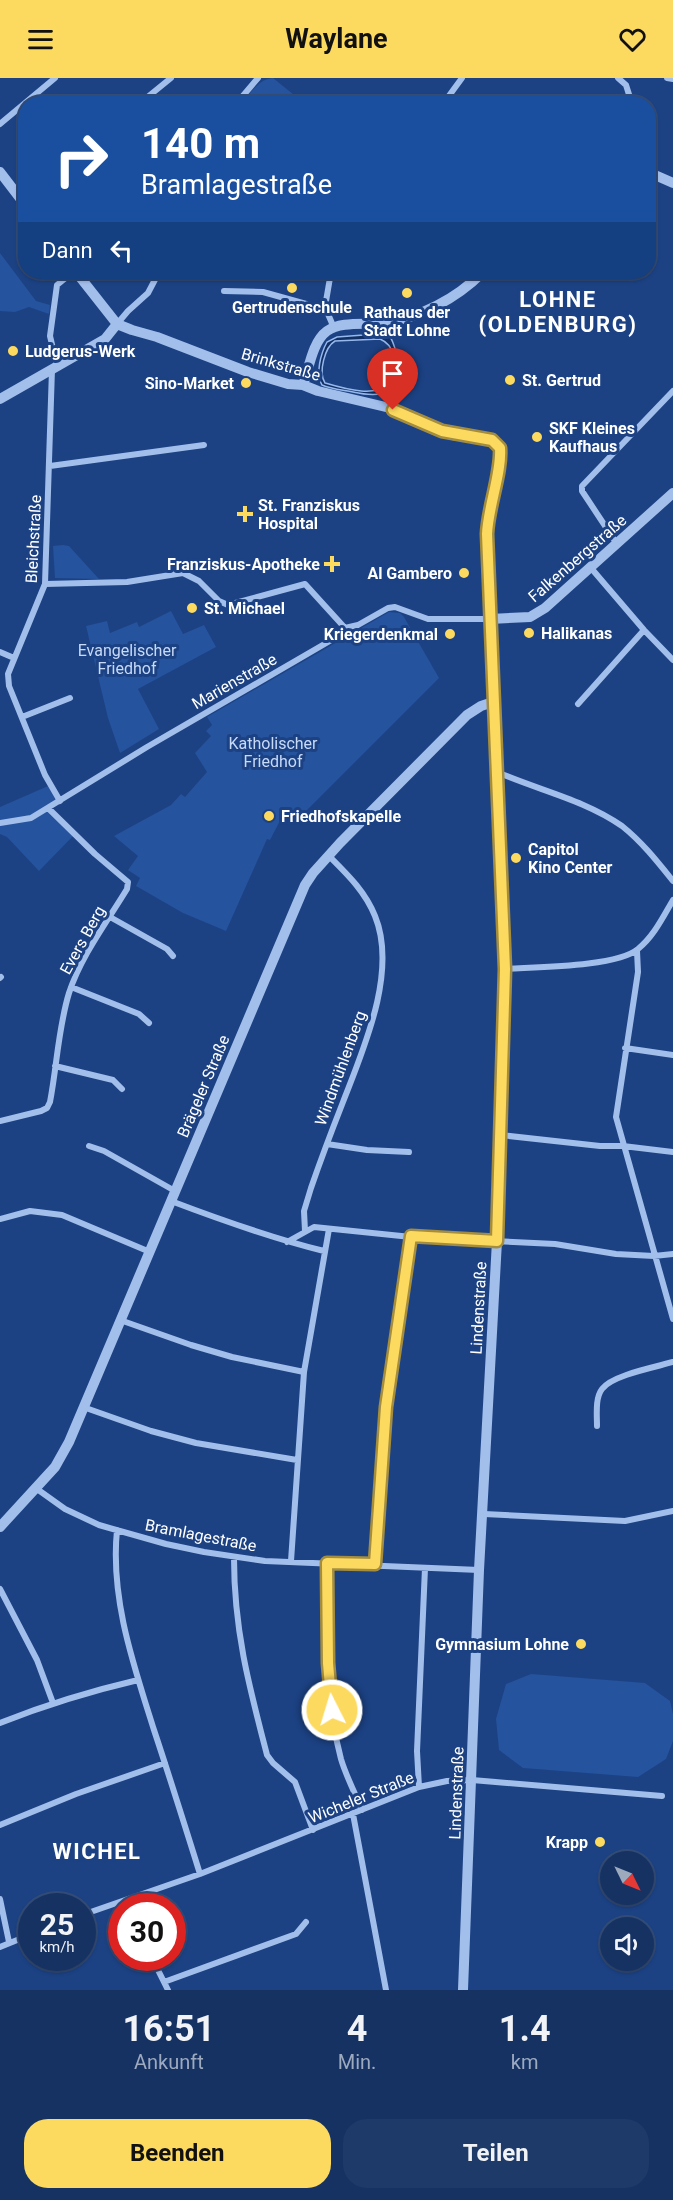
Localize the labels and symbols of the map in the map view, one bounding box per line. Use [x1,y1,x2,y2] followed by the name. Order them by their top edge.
[285,281,299,295] marker: Gertrudenschule
[400,286,414,300] marker: Rathaus der Stadt Lohne
[479,287,637,337] district label: LOHNE (OLDENBURG)
[232,298,352,317] place label: Gertrudenschule
[364,303,451,340] place label: Rathaus der Stadt Lohne
[25,342,136,361] place label: Ludgerus-Werk
[6,344,20,358] marker: Ludgerus-Werk
[239,344,323,385] street label: Brinkstraße
[367,348,418,410] pin
[522,371,601,390] place label: St. Gertrud
[503,373,517,387] marker: St. Gertrud
[145,374,235,393] place label: Sino-Market
[239,376,253,390] marker: Sino-Market
[549,419,635,456] place label: SKF Kleines Kaufhaus
[530,430,544,444] marker: SKF Kleines Kaufhaus
[22,494,45,584] street label: Bleichstraße
[258,496,360,533] place label: St. Franziskus Hospital
[236,505,254,523] marker: St. Franziskus Hospital
[524,511,630,606] street label: Falkenbergstraße
[167,555,320,574] place label: Franziskus-Apotheke
[325,557,339,571] marker: Franziskus-Apotheke
[367,564,452,583] place label: Al Gambero
[457,566,471,580] marker: Al Gambero
[204,599,285,618] place label: St. Michael
[185,601,199,615] marker: St. Michael
[541,624,612,643] place label: Halikanas
[324,625,438,644] place label: Kriegerdenkmal
[522,626,536,640] marker: Halikanas
[443,627,457,641] marker: Kriegerdenkmal
[78,641,177,678] park label: Evangelischer Friedhof
[189,650,280,713] street label: Marienstraße
[228,734,318,771] park label: Katholischer Friedhof
[281,807,401,826] place label: Friedhofskapelle
[262,809,276,823] marker: Friedhofskapelle
[528,840,613,877] place label: Capitol Kino Center
[509,851,523,865] marker: Capitol Kino Center
[56,903,109,978] street label: Evers Berg
[311,1008,370,1128] street label: Windmühlenberg
[173,1032,234,1140] street label: Brägeler Straße
[467,1261,490,1355] street label: Lindenstraße
[144,1515,258,1556] street label: Bramlagestraße
[435,1635,569,1654] place label: Gymnasium Lohne
[574,1637,588,1651] marker: Gymnasium Lohne
[300,1678,364,1742] position arrow
[445,1746,468,1840] street label: Lindenstraße
[306,1768,417,1827] street label: Wicheler Straße
[546,1833,588,1852] place label: Krapp
[593,1835,607,1849] marker: Krapp
[53,1839,141,1864] district label: WICHEL
[600,1851,654,1905] north arrow
[108,1893,186,1971] speed limit sign: 30

